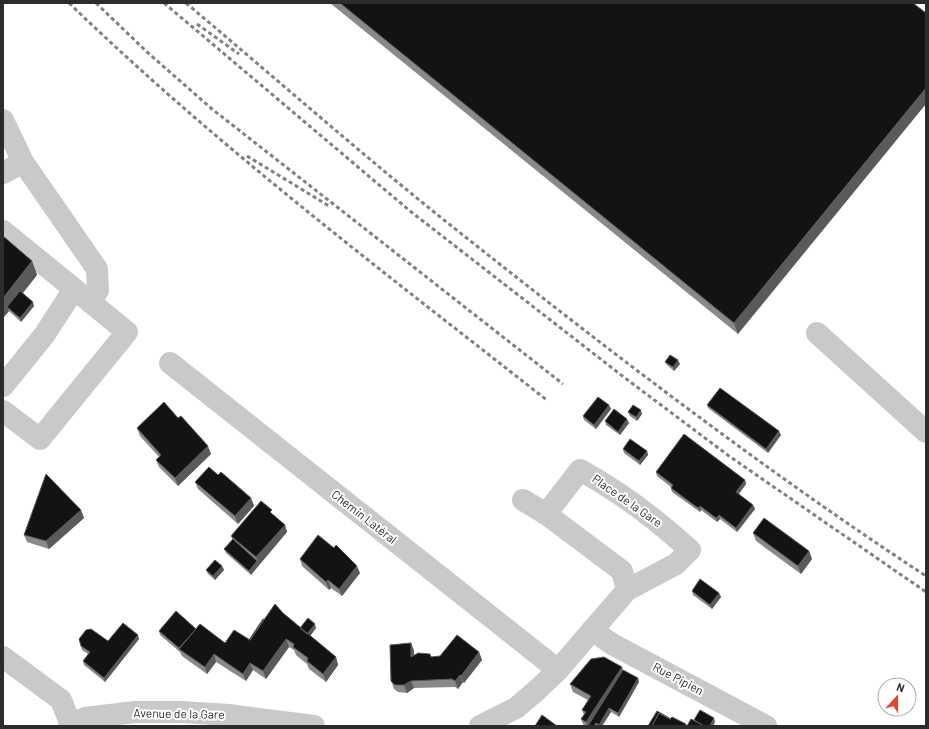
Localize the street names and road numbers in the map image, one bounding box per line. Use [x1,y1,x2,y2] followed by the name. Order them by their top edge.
[590,471,665,529] street label: Place de la Gare
[329,486,400,546] street label: Chemin Latéral
[651,659,706,697] street label: Rue Pipien
[133,705,225,721] street label: Avenue de la Gare

